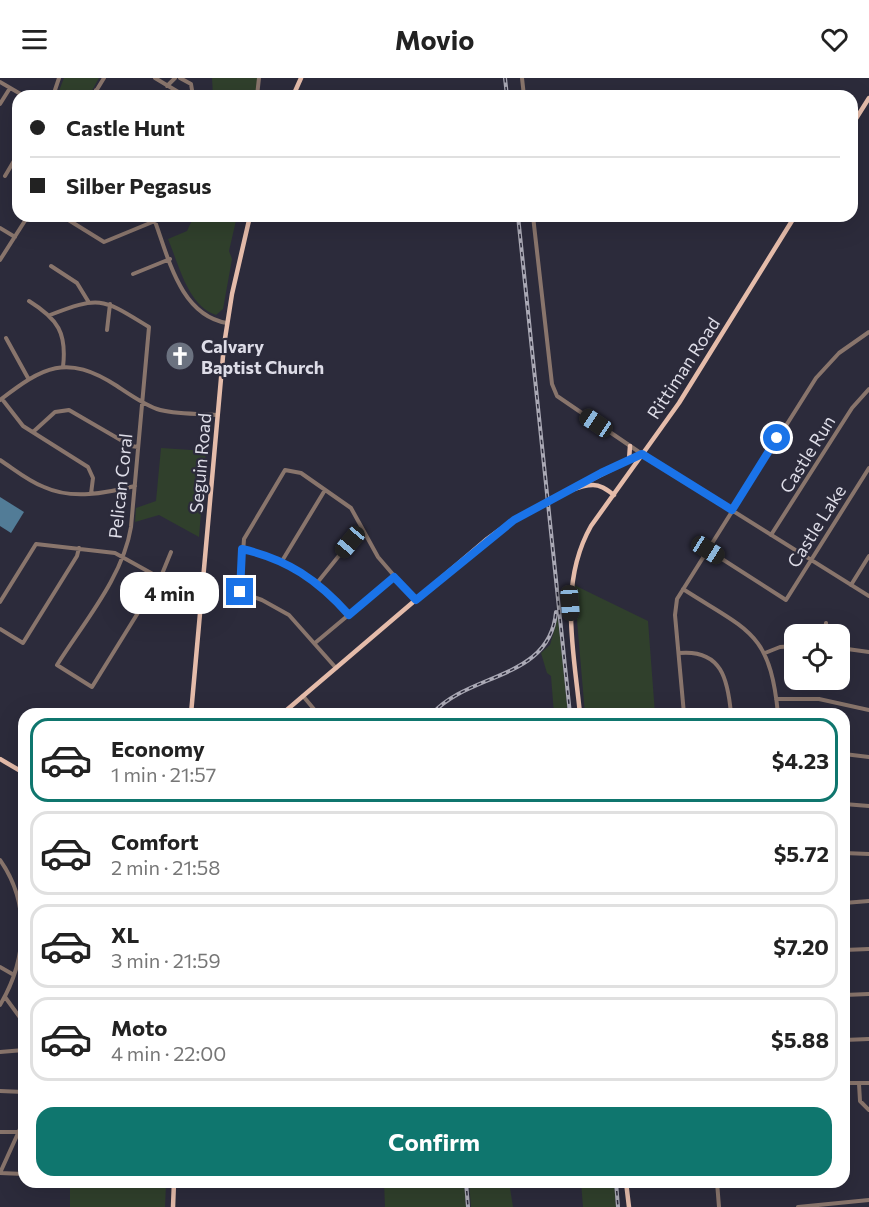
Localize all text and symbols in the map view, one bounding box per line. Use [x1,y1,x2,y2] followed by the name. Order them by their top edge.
[18,23,51,56] icon: menu
[395,23,474,56] text: Movio
[818,23,851,56] icon: heart
[66,114,185,141] text: Castle Hunt
[66,172,211,199] text: Silber Pegasus
[642,313,724,423] street label: Rittiman Road
[201,335,324,378] place label: Calvary Baptist Church
[164,340,196,372] church icon: Calvary Baptist Church
[576,405,616,441] car
[775,411,839,497] street label: Castle Run
[185,412,215,514] street label: Seguin Road
[763,424,790,451] route start
[104,432,136,540] street label: Pelican Coral
[782,481,850,571] street label: Castle Lake
[332,522,368,562] car
[688,533,728,567] car
[120,571,219,613] callout: 4 min
[226,578,253,605] route end
[144,581,195,605] text: 4 min
[560,584,580,622] car
[784,624,850,690] map controls
[784,624,850,690] button: locate
[39,733,93,787] icon: car
[111,735,205,762] text: Economy
[772,747,829,774] text: $4.23
[111,762,216,786] text: 1 min · 21:57
[39,826,93,880] icon: car
[111,828,199,855] text: Comfort
[774,840,829,867] text: $5.72
[111,855,220,879] text: 2 min · 21:58
[39,919,93,973] icon: car
[111,921,139,948] text: XL
[773,933,829,960] text: $7.20
[111,948,221,972] text: 3 min · 21:59
[39,1012,93,1066] icon: car
[111,1014,167,1041] text: Moto
[771,1026,829,1053] text: $5.88
[111,1041,226,1065] text: 4 min · 22:00
[36,1107,832,1176] button: Confirm

